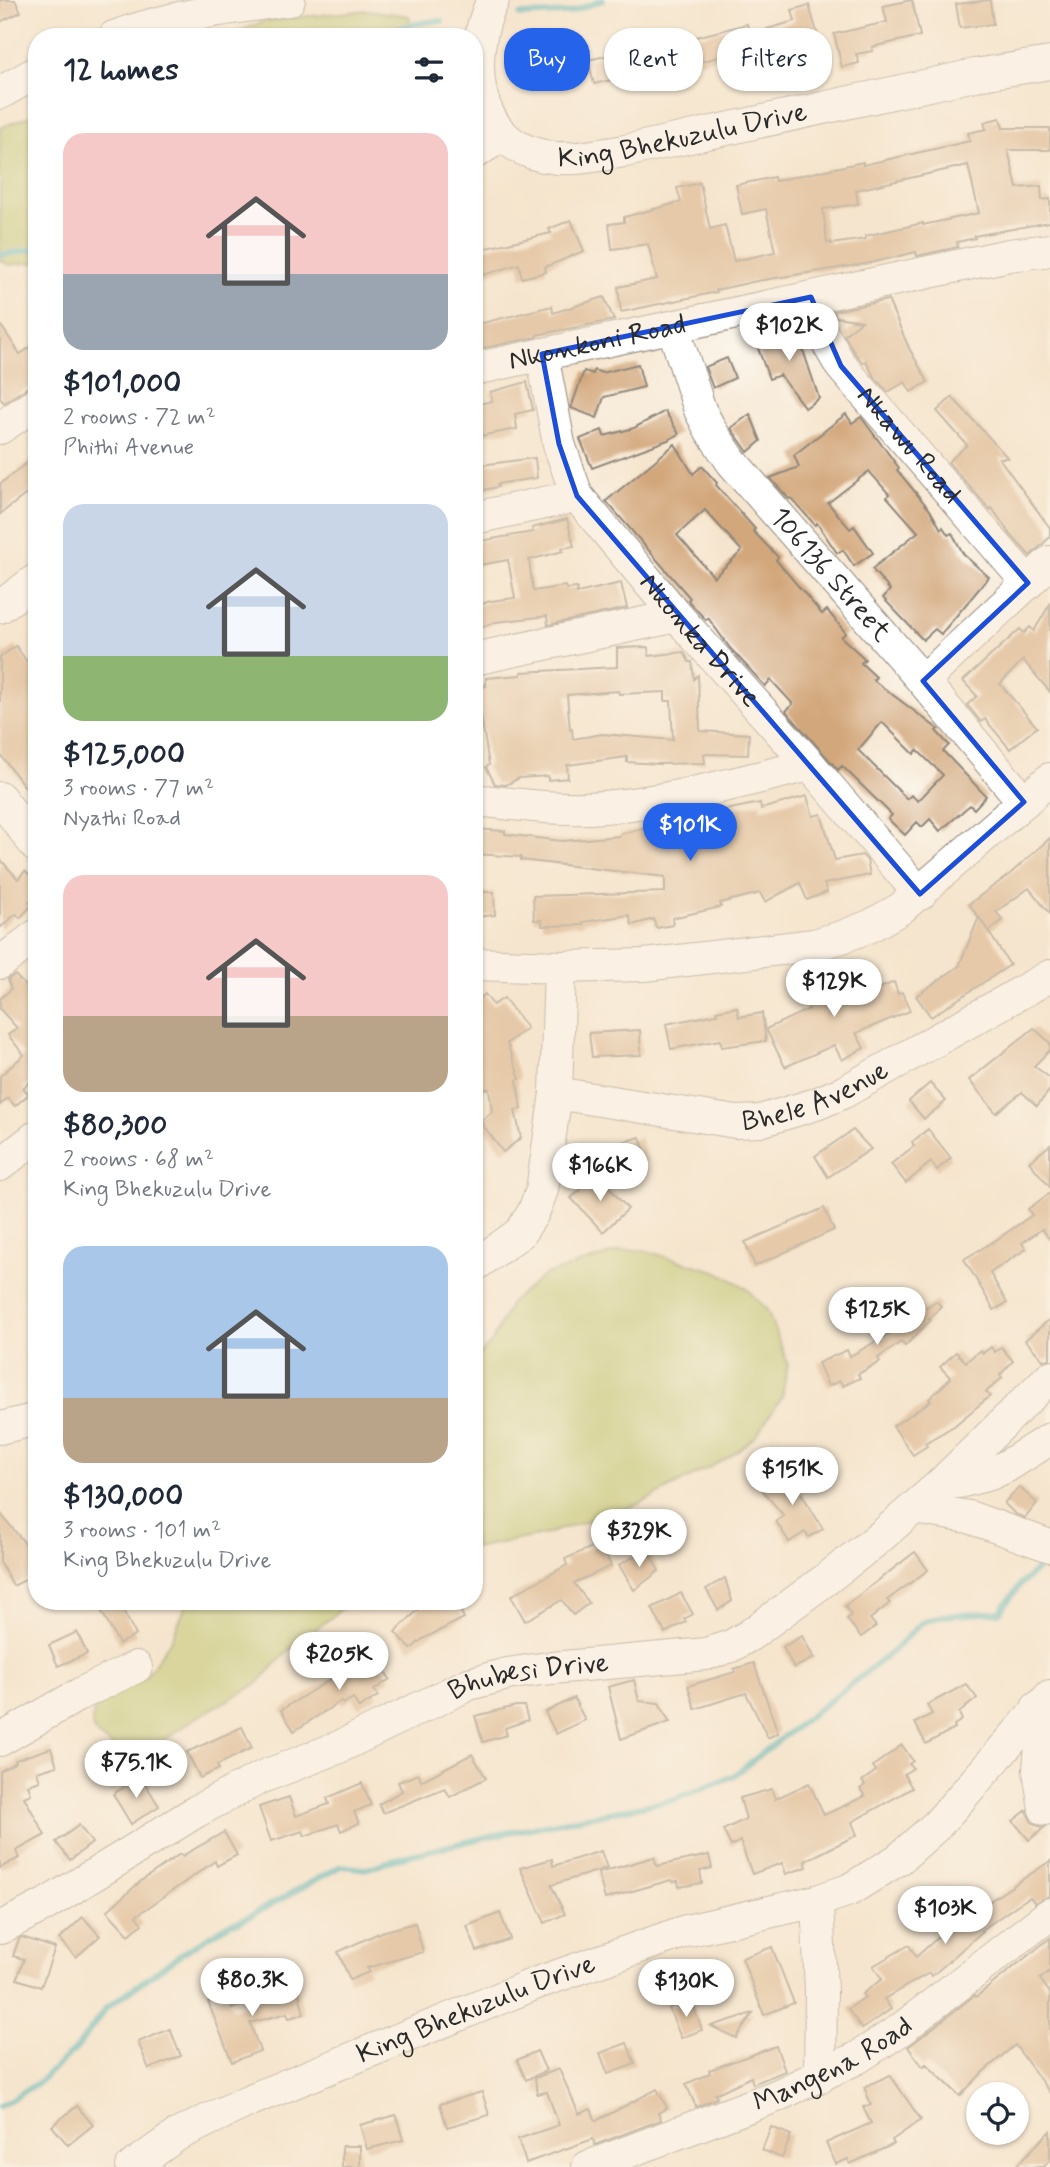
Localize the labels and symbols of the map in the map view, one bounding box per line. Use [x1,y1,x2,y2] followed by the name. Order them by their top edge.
[558,93,811,177] street label: King Bhekuzulu Drive
[740,304,838,363] pin: $102K
[505,306,689,380] street label: Nkonkoni Road
[848,378,970,512] street label: Nkawu Road
[761,500,900,650] street label: 106136 Street
[631,565,768,715] street label: Nkonka Drive
[641,804,739,863] pin: $101K
[785,960,883,1019] pin: $129K
[741,1052,895,1140] street label: Bhele Avenue
[551,1144,649,1203] pin: $166K
[828,1288,926,1347] pin: $125K
[743,1448,841,1507] pin: $151K
[590,1510,688,1569] pin: $329K
[290,1632,388,1692] pin: $205K
[442,1644,610,1710] street label: Bhubesi Drive
[79,1741,193,1800] pin: $75.1K
[896,1886,994,1946] pin: $103K
[351,1945,601,2073] street label: King Bhekuzulu Drive
[195,1958,309,2018] pin: $80.3K
[637,1960,735,2019] pin: $130K
[748,2008,921,2121] street label: Mangena Road

